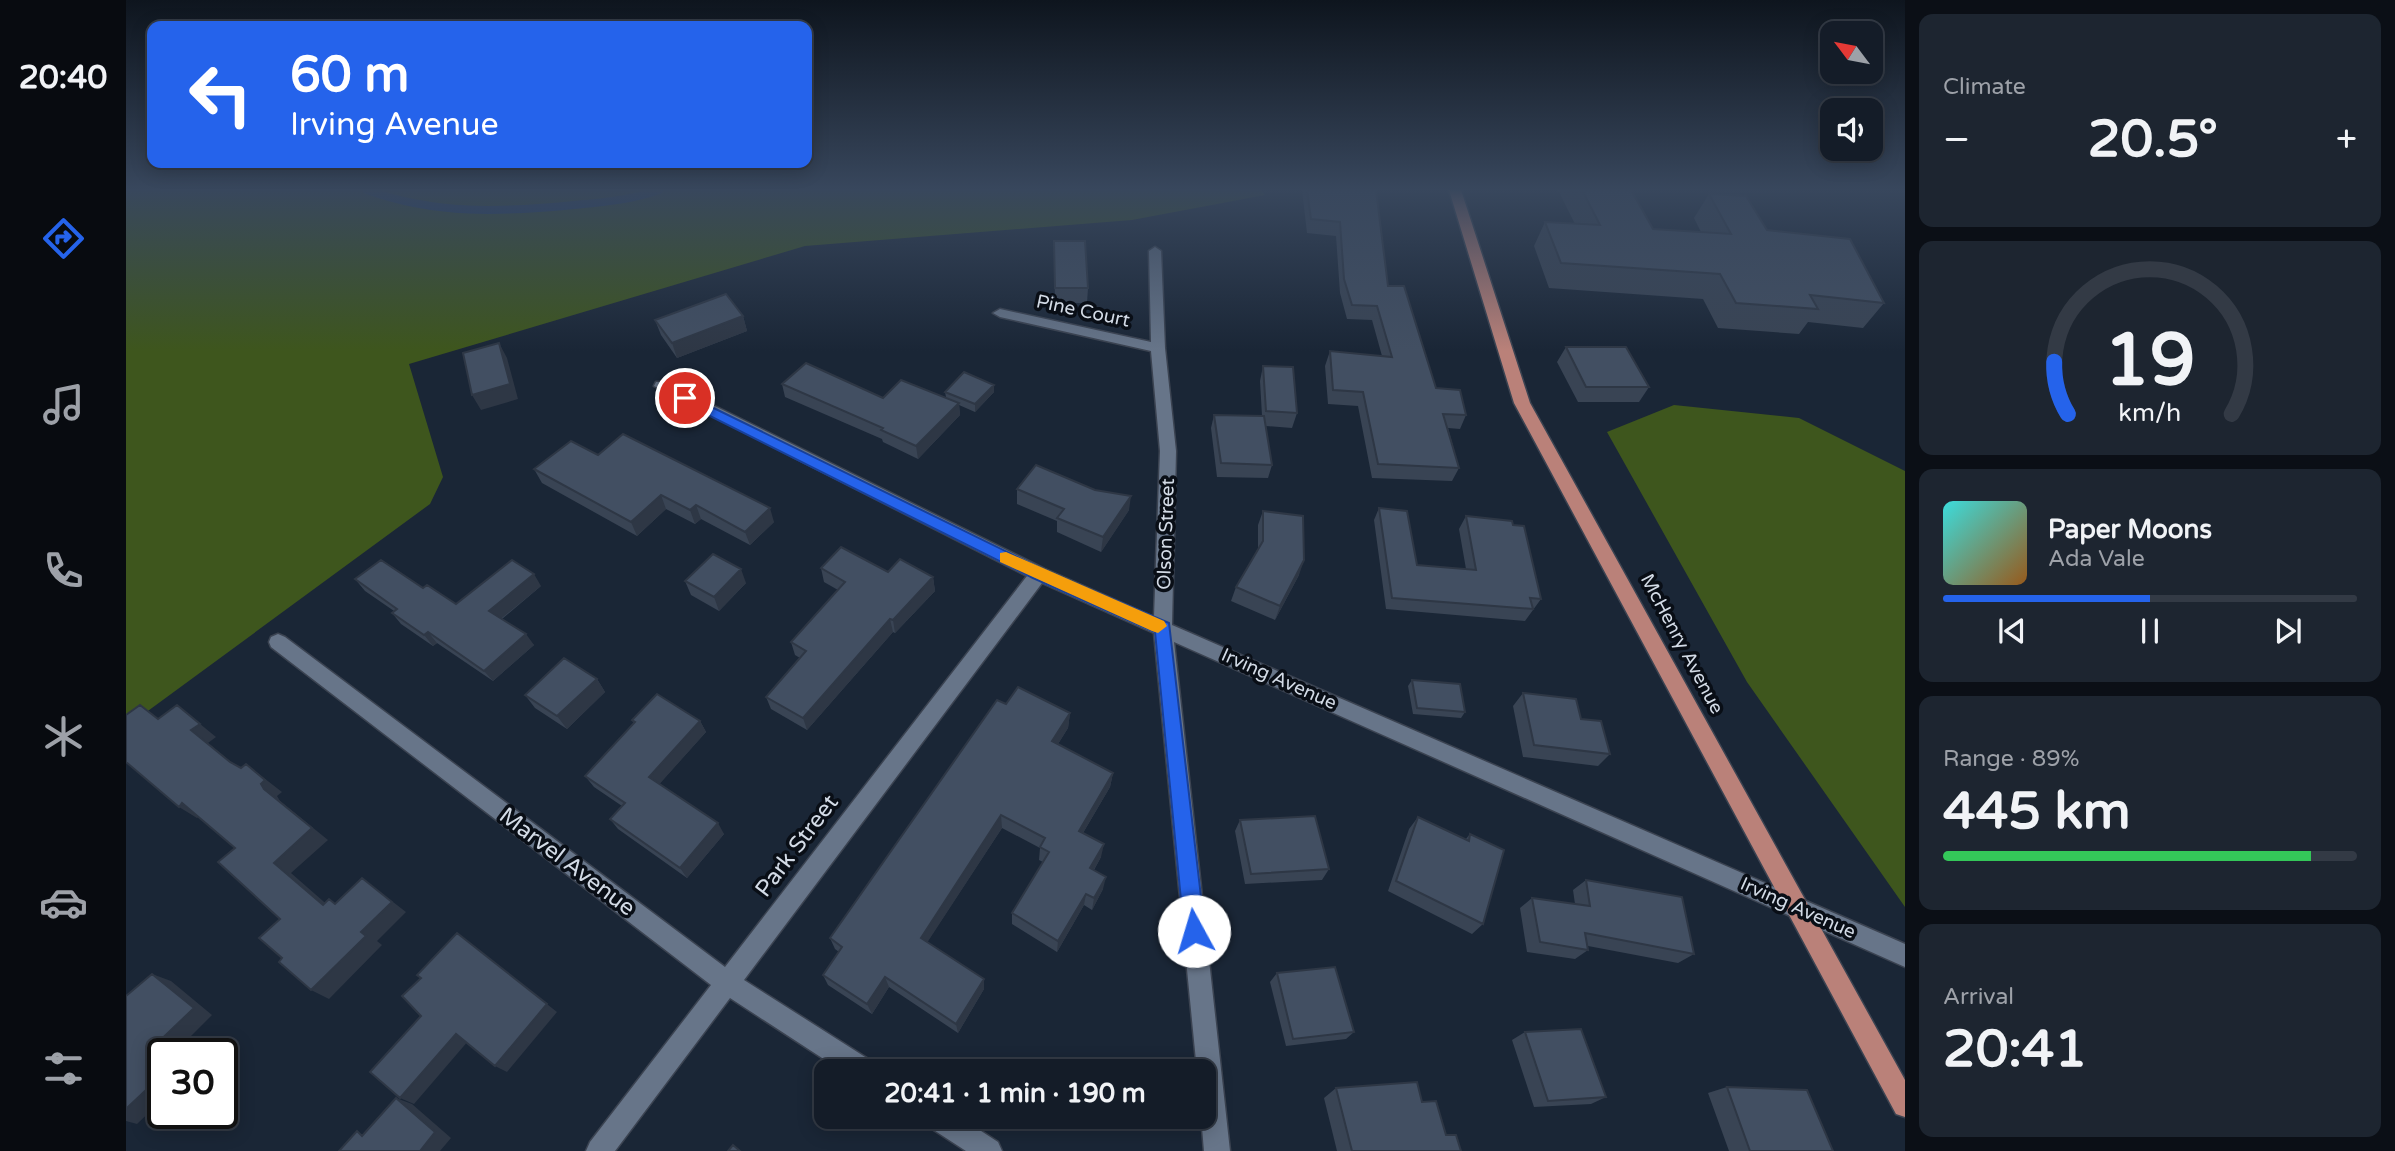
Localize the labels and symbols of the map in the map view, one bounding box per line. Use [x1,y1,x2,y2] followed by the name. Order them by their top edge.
[1820,21,1883,84] north arrow
[1034,290,1132,332] street label: Pine Court
[655,368,715,428] pin
[1153,478,1179,590] street label: Olson Street
[1636,570,1728,718] street label: McHenry Avenue
[1218,644,1340,714] street label: Irving Avenue
[749,789,845,903] street label: Park Street
[493,802,641,922] street label: Marvel Avenue
[1737,873,1859,943] street label: Irving Avenue
[1157,894,1231,968] position arrow
[147,1038,238,1129] speed limit sign: 30

